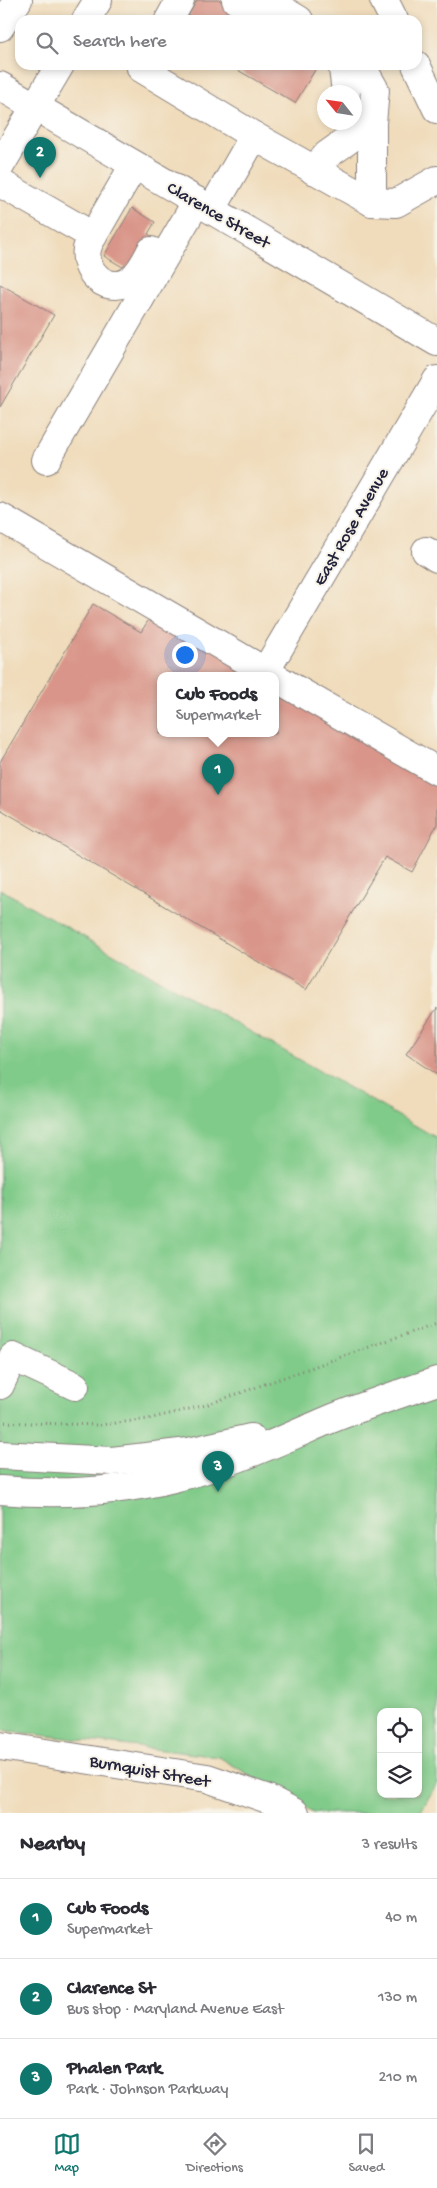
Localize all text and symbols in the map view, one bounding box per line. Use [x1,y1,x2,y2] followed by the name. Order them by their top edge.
[15,15,422,70] search box
[33,29,61,57] icon: search
[73,31,167,54] text: Search here
[317,85,362,130] north arrow
[24,137,56,178] pin: 2
[162,178,274,255] street label: Clarence Street
[310,464,395,590] street label: East Rose Avenue
[172,642,198,668] your location
[157,672,279,737] popup
[176,684,257,707] text: Cub Foods
[176,707,260,726] text: Supermarket
[202,754,234,795] pin: 1
[202,1451,234,1492] pin: 3
[377,1708,422,1798] map controls
[377,1708,422,1753] button: locate
[87,1751,213,1794] street label: Burnquist Street
[377,1753,422,1798] button: layers
[20,1833,85,1858] text: Nearby
[362,1836,417,1855] text: 3 results
[67,1898,148,1921] text: Cub Foods
[33,1909,39,1928] text: 1
[385,1909,417,1928] text: 40 m
[67,1921,152,1940] text: Supermarket
[67,1978,155,2001] text: Clarence St
[32,1989,40,2008] text: 2
[378,1989,417,2008] text: 130 m
[67,2001,283,2020] text: Bus stop · Maryland Avenue East
[67,2058,162,2081] text: Phalen Park
[32,2069,40,2088] text: 3
[378,2069,417,2088] text: 210 m
[67,2081,228,2100] text: Park · Johnson Parkway
[53,2130,81,2177] tab: Map
[186,2130,243,2177] tab: Directions
[348,2130,384,2177] tab: Saved

